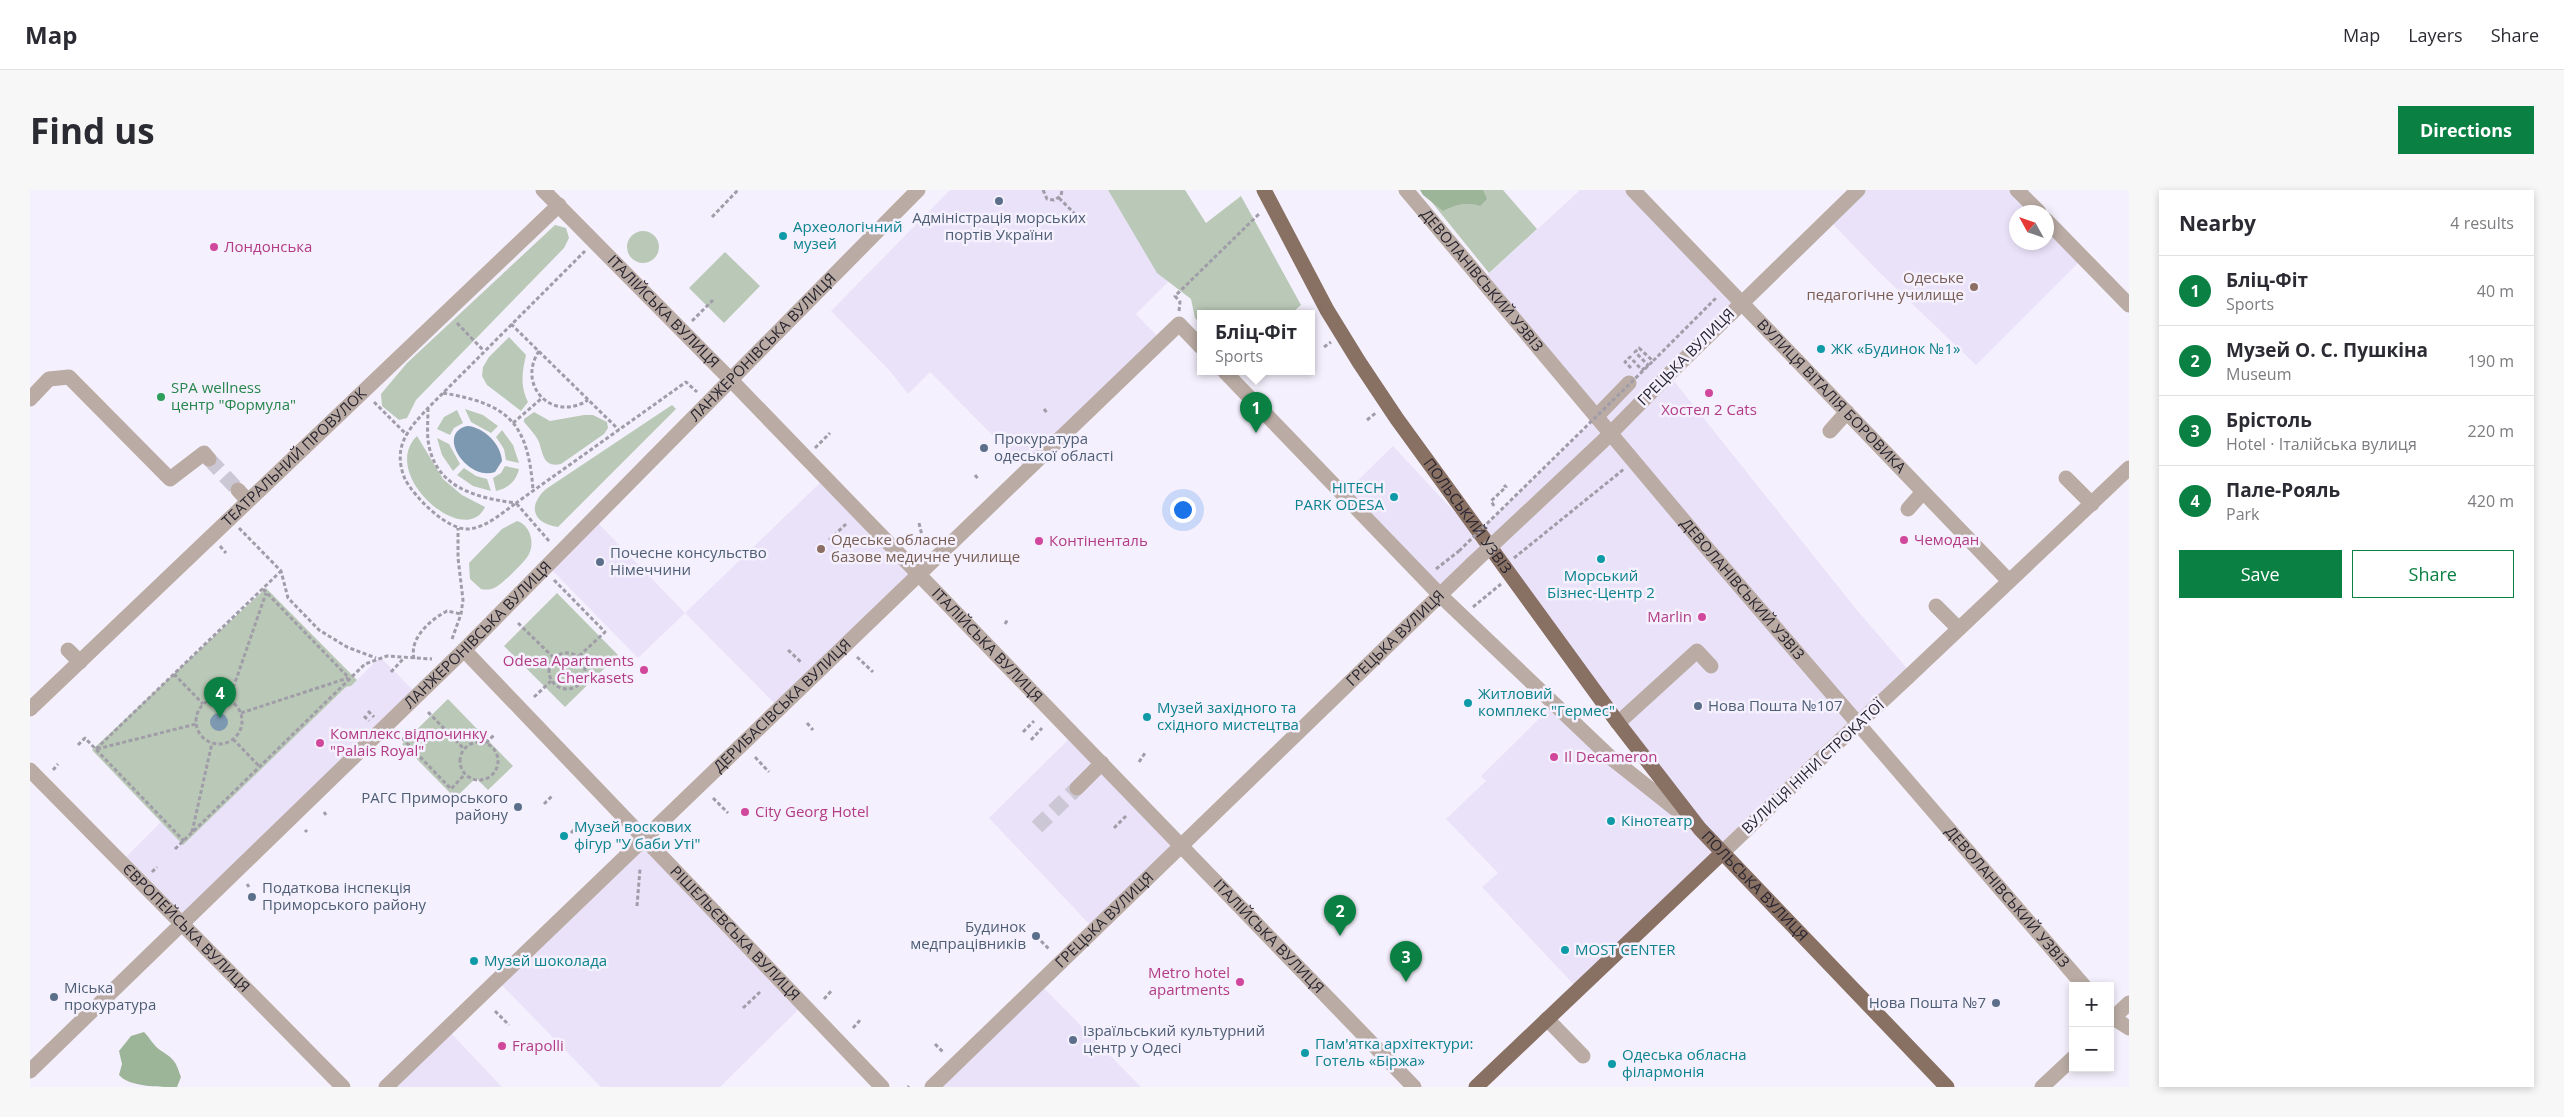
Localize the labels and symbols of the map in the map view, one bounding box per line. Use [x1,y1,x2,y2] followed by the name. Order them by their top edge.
[993,195,1005,207] marker: Адміністрація морських портів України
[1417,204,1548,355] street label: ДЕВОЛАНІВСЬКИЙ УЗВІЗ
[2009,205,2054,250] north arrow
[912,207,1086,244] place label: Адміністрація морських портів України
[793,216,903,253] place label: Археологічний музей
[777,230,789,242] marker: Археологічний музей
[224,236,312,256] place label: Лондонська
[208,241,220,253] marker: Лондонська
[604,250,724,372] street label: ІТАЛІЙСЬКА ВУЛИЦЯ
[1807,267,1964,304] place label: Одеське педагогічне училище
[684,268,840,425] street label: ЛАНЖЕРОНІВСЬКА ВУЛИЦЯ
[1968,281,1980,293] marker: Одеське педагогічне училище
[1632,303,1738,409] street label: ГРЕЦЬКА ВУЛИЦЯ
[1753,314,1911,477] street label: ВУЛИЦЯ ВІТАЛІЯ БОРОВИКА
[1831,338,1960,358] place label: ЖК «Будинок №1»
[1815,343,1827,355] marker: ЖК «Будинок №1»
[171,377,296,414] place label: SPA wellness центр "Формула"
[217,382,371,530] street label: ТЕАТРАЛЬНИЙ ПРОВУЛОК
[1703,387,1715,399] marker: Хостел 2 Cats
[155,391,167,403] marker: SPA wellness центр "Формула"
[1240,392,1272,433] pin: 1
[1661,399,1757,419] place label: Хостел 2 Cats
[994,428,1113,465] place label: Прокуратура одеської області
[978,442,990,454] marker: Прокуратура одеської області
[1420,454,1517,577] street label: ПОЛЬСЬКИЙ УЗВІЗ
[1295,477,1385,514] place label: HITECH PARK ODESA
[1388,491,1400,503] marker: HITECH PARK ODESA
[1170,497,1196,523] your location
[1677,514,1810,664] street label: ДЕВОЛАНІВСЬКИЙ УЗВІЗ
[831,529,1020,566] place label: Одеське обласне базове медичне училище
[1914,529,1979,549] place label: Чемодан
[1049,530,1148,550] place label: Контіненталь
[1898,534,1910,546] marker: Чемодан
[1033,535,1045,547] marker: Контіненталь
[610,542,767,579] place label: Почесне консульство Німеччини
[815,543,827,555] marker: Одеське обласне базове медичне училище
[1595,553,1607,565] marker: Морський Бізнес-Центр 2
[399,556,555,712] street label: ЛАНЖЕРОНІВСЬКА ВУЛИЦЯ
[594,556,606,568] marker: Почесне консульство Німеччини
[1547,565,1655,602] place label: Морський Бізнес-Центр 2
[928,583,1048,706] street label: ІТАЛІЙСЬКА ВУЛИЦЯ
[1341,585,1448,690] street label: ГРЕЦЬКА ВУЛИЦЯ
[1647,606,1692,626] place label: Marlin
[1696,611,1708,623] marker: Marlin
[708,634,855,776] street label: ДЕРИБАСІВСЬКА ВУЛИЦЯ
[503,650,634,687] place label: Odesa Apartments Cherkasets
[638,664,650,676] marker: Odesa Apartments Cherkasets
[204,677,236,718] pin: 4
[1478,683,1615,720] place label: Житловий комплекс "Гермес"
[1737,694,1889,838] street label: ВУЛИЦЯ НІНИ СТРОКАТОЇ
[1708,695,1843,715] place label: Нова Пошта №107
[1157,697,1299,734] place label: Музей західного та східного мистецтва
[1462,697,1474,709] marker: Житловий комплекс "Гермес"
[1692,700,1704,712] marker: Нова Пошта №107
[1141,711,1153,723] marker: Музей західного та східного мистецтва
[330,723,488,760] place label: Комплекс відпочинку "Palais Royal"
[314,737,326,749] marker: Комплекс відпочинку "Palais Royal"
[1564,746,1657,766] place label: Il Decameron
[1548,751,1560,763] marker: Il Decameron
[361,787,508,824] place label: РАГС Приморського району
[512,801,524,813] marker: РАГС Приморського району
[755,801,869,821] place label: City Georg Hotel
[739,806,751,818] marker: City Georg Hotel
[1621,810,1693,830] place label: Кінотеатр
[1605,815,1617,827] marker: Кінотеатр
[574,816,700,853] place label: Музей воскових фігур "У баби Уті"
[1942,821,2074,971] street label: ДЕВОЛАНІВСЬКИЙ УЗВІЗ
[1698,826,1813,945] street label: ПОЛЬСЬКА ВУЛИЦЯ
[558,830,570,842] marker: Музей воскових фігур "У баби Уті"
[119,858,255,996] street label: ЄВРОПЕЙСЬКА ВУЛИЦЯ
[666,861,805,1004] street label: РІШЕЛЬЄВСЬКА ВУЛИЦЯ
[1050,867,1157,972] street label: ГРЕЦЬКА ВУЛИЦЯ
[1210,874,1329,997] street label: ІТАЛІЙСЬКА ВУЛИЦЯ
[262,877,427,914] place label: Податкова інспекція Приморського району
[246,891,258,903] marker: Податкова інспекція Приморського району
[1324,895,1356,936] pin: 2
[910,916,1026,953] place label: Будинок медпрацівників
[1030,930,1042,942] marker: Будинок медпрацівників
[1575,939,1676,959] place label: MOST CENTER
[1390,941,1422,982] pin: 3
[1559,944,1571,956] marker: MOST CENTER
[484,950,607,970] place label: Музей шоколада
[468,955,480,967] marker: Музей шоколада
[1148,962,1230,999] place label: Metro hotel apartments
[1234,976,1246,988] marker: Metro hotel apartments
[64,977,156,1014] place label: Міська прокуратура
[48,991,60,1003] marker: Міська прокуратура
[1869,992,1986,1012] place label: Нова Пошта №7
[1990,997,2002,1009] marker: Нова Пошта №7
[1083,1020,1265,1057] place label: Ізраїльський культурний центр у Одесі
[1315,1033,1474,1070] place label: Пам'ятка архітектури: Готель «Біржа»
[1067,1034,1079,1046] marker: Ізраїльський культурний центр у Одесі
[512,1035,564,1055] place label: Frapolli
[496,1040,508,1052] marker: Frapolli
[1622,1044,1747,1081] place label: Одеська обласна філармонія
[1299,1047,1311,1059] marker: Пам'ятка архітектури: Готель «Біржа»
[1606,1058,1618,1070] marker: Одеська обласна філармонія

